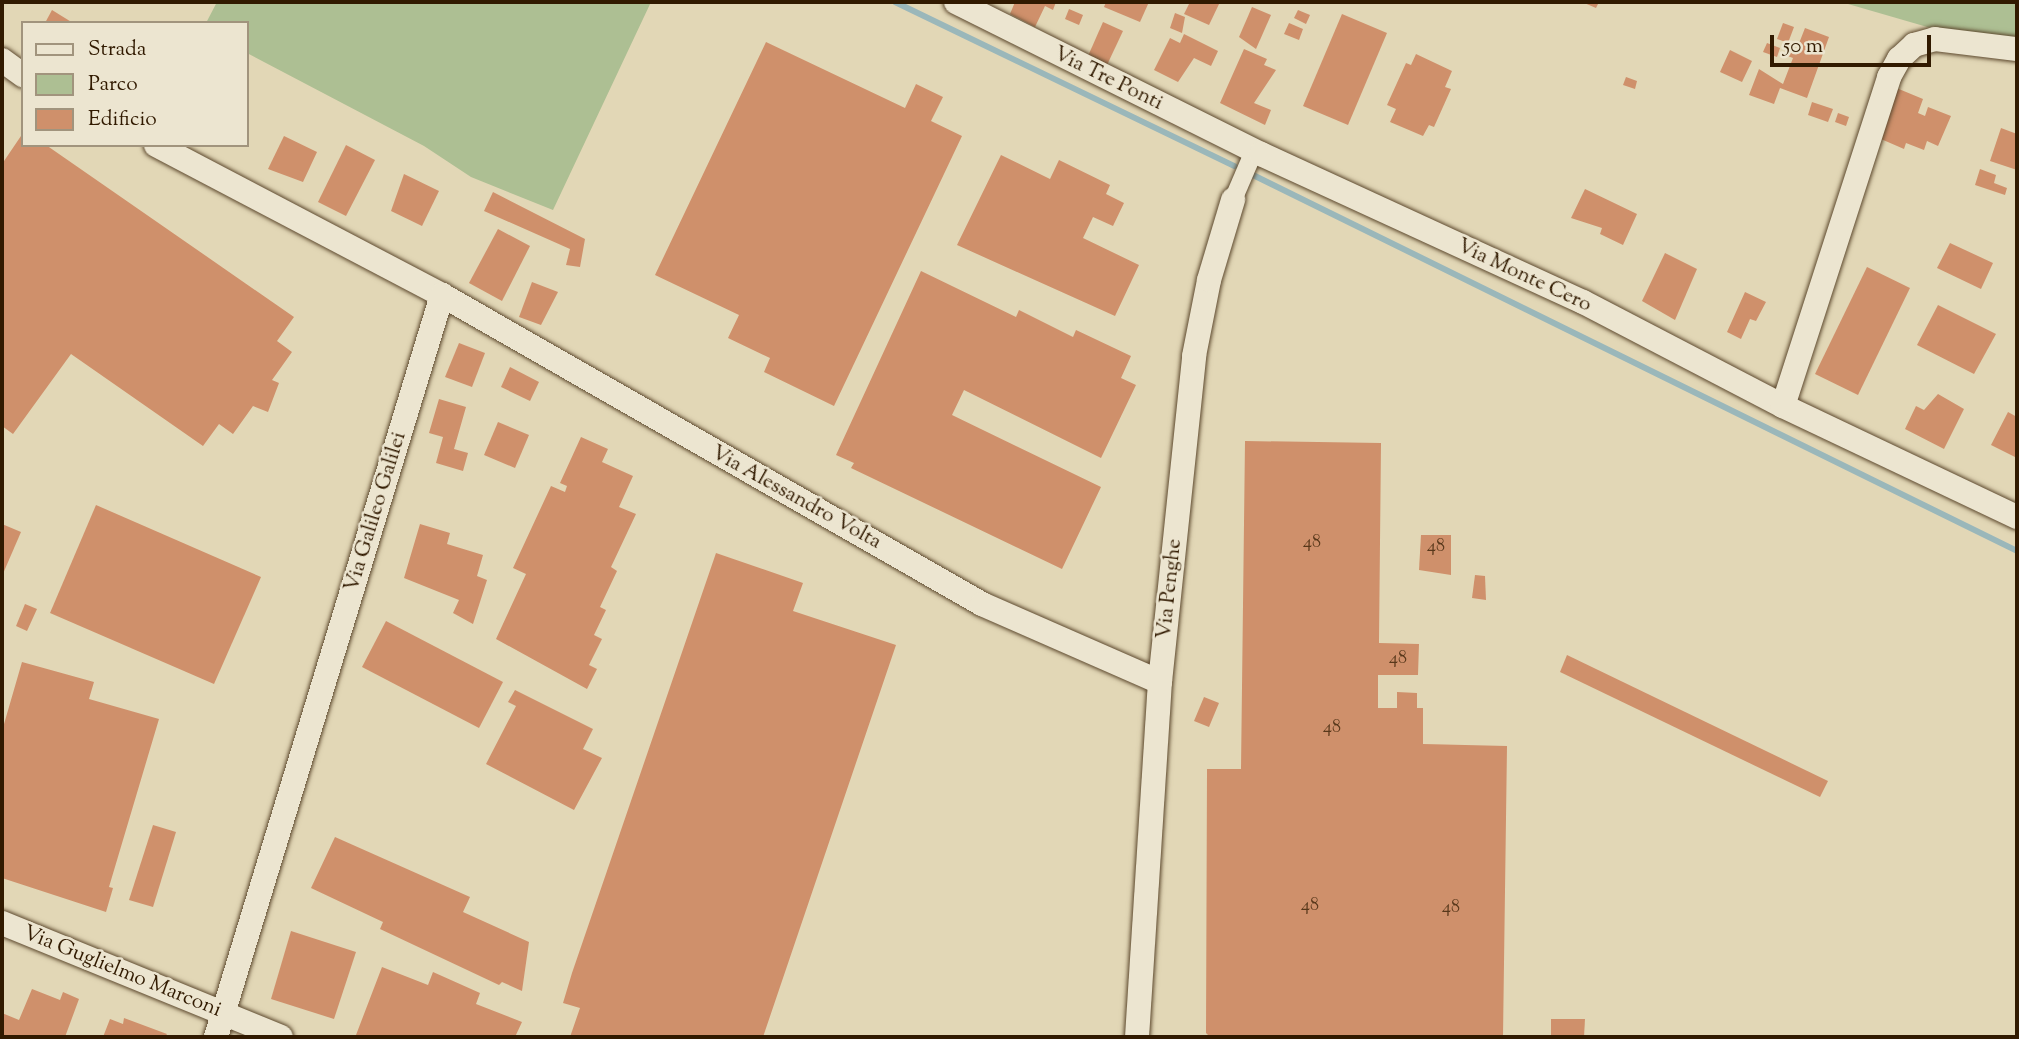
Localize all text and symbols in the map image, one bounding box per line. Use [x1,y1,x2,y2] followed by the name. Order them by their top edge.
[21,21,248,147] legend
[1774,21,1935,65] scale bar
[1783,32,1823,62] text: 50 m
[88,35,147,65] text: Strada
[1049,42,1167,116] street label: Via Tre Ponti
[88,70,138,100] text: Parco
[88,105,157,135] text: Edificio
[1453,234,1595,318] street label: Via Monte Cero
[340,429,412,595] street label: Via Galileo Galilei
[706,441,886,555] street label: Via Alessandro Volta
[1303,532,1321,554] house number: 48
[1427,536,1445,558] house number: 48
[1152,538,1188,640] street label: Via Penghe
[1389,648,1407,670] house number: 48
[1323,717,1341,739] house number: 48
[1301,895,1319,917] house number: 48
[1442,897,1460,919] house number: 48
[19,921,225,1023] street label: Via Guglielmo Marconi

